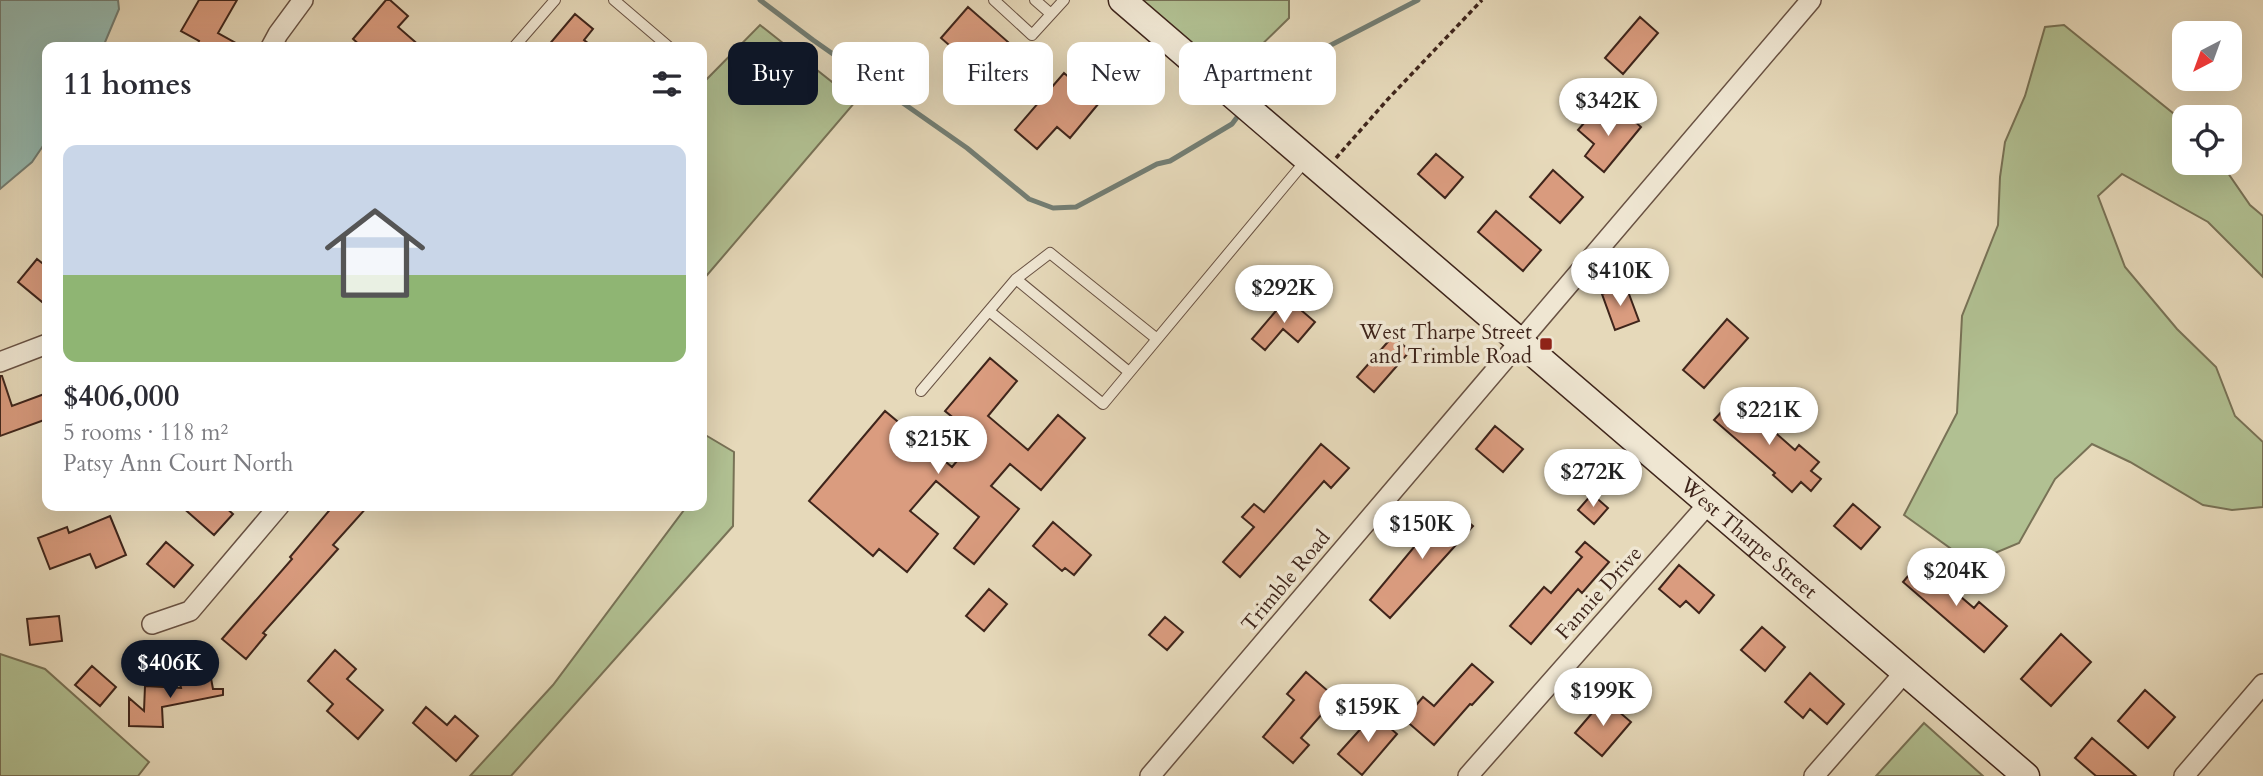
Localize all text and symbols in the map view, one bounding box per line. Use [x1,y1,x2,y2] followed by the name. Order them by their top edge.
[2172,21,2242,91] north arrow
[2172,21,2242,175] map controls
[728,42,818,105] chip: Buy
[832,42,929,105] chip: Rent
[943,42,1053,105] chip: Filters
[1067,42,1165,105] chip: New
[1179,42,1336,105] chip: Apartment
[63,64,192,105] text: 11 homes
[648,65,686,103] icon: filters
[1559,78,1657,138] pin: $342K
[1575,85,1641,116] text: $342K
[2172,105,2242,175] button: locate
[312,190,438,316] icon: home
[1571,248,1669,308] pin: $410K
[1587,255,1653,286] text: $410K
[1235,266,1333,325] pin: $292K
[1251,272,1317,303] text: $292K
[1358,318,1532,371] place label: West Tharpe Street and Trimble Road
[1538,336,1554,352] marker: West Tharpe Street and Trimble Road
[63,376,179,417] text: $406,000
[1720,388,1818,447] pin: $221K
[1736,394,1802,425] text: $221K
[889,416,987,476] pin: $215K
[63,417,228,448] text: 5 rooms · 118 m²
[905,423,971,454] text: $215K
[63,448,293,479] text: Patsy Ann Court North
[1544,449,1642,509] pin: $272K
[1560,456,1626,487] text: $272K
[1673,470,1824,605] street label: West Tharpe Street
[1373,502,1471,561] pin: $150K
[1389,508,1455,539] text: $150K
[1235,524,1337,638] street label: Trimble Road
[1549,540,1649,646] street label: Fannie Drive
[1907,548,2005,608] pin: $204K
[1923,555,1989,586] text: $204K
[121,640,219,700] pin: $406K
[137,647,203,678] text: $406K
[1554,668,1652,728] pin: $199K
[1570,675,1636,706] text: $199K
[1319,684,1417,744] pin: $159K
[1335,691,1401,722] text: $159K

